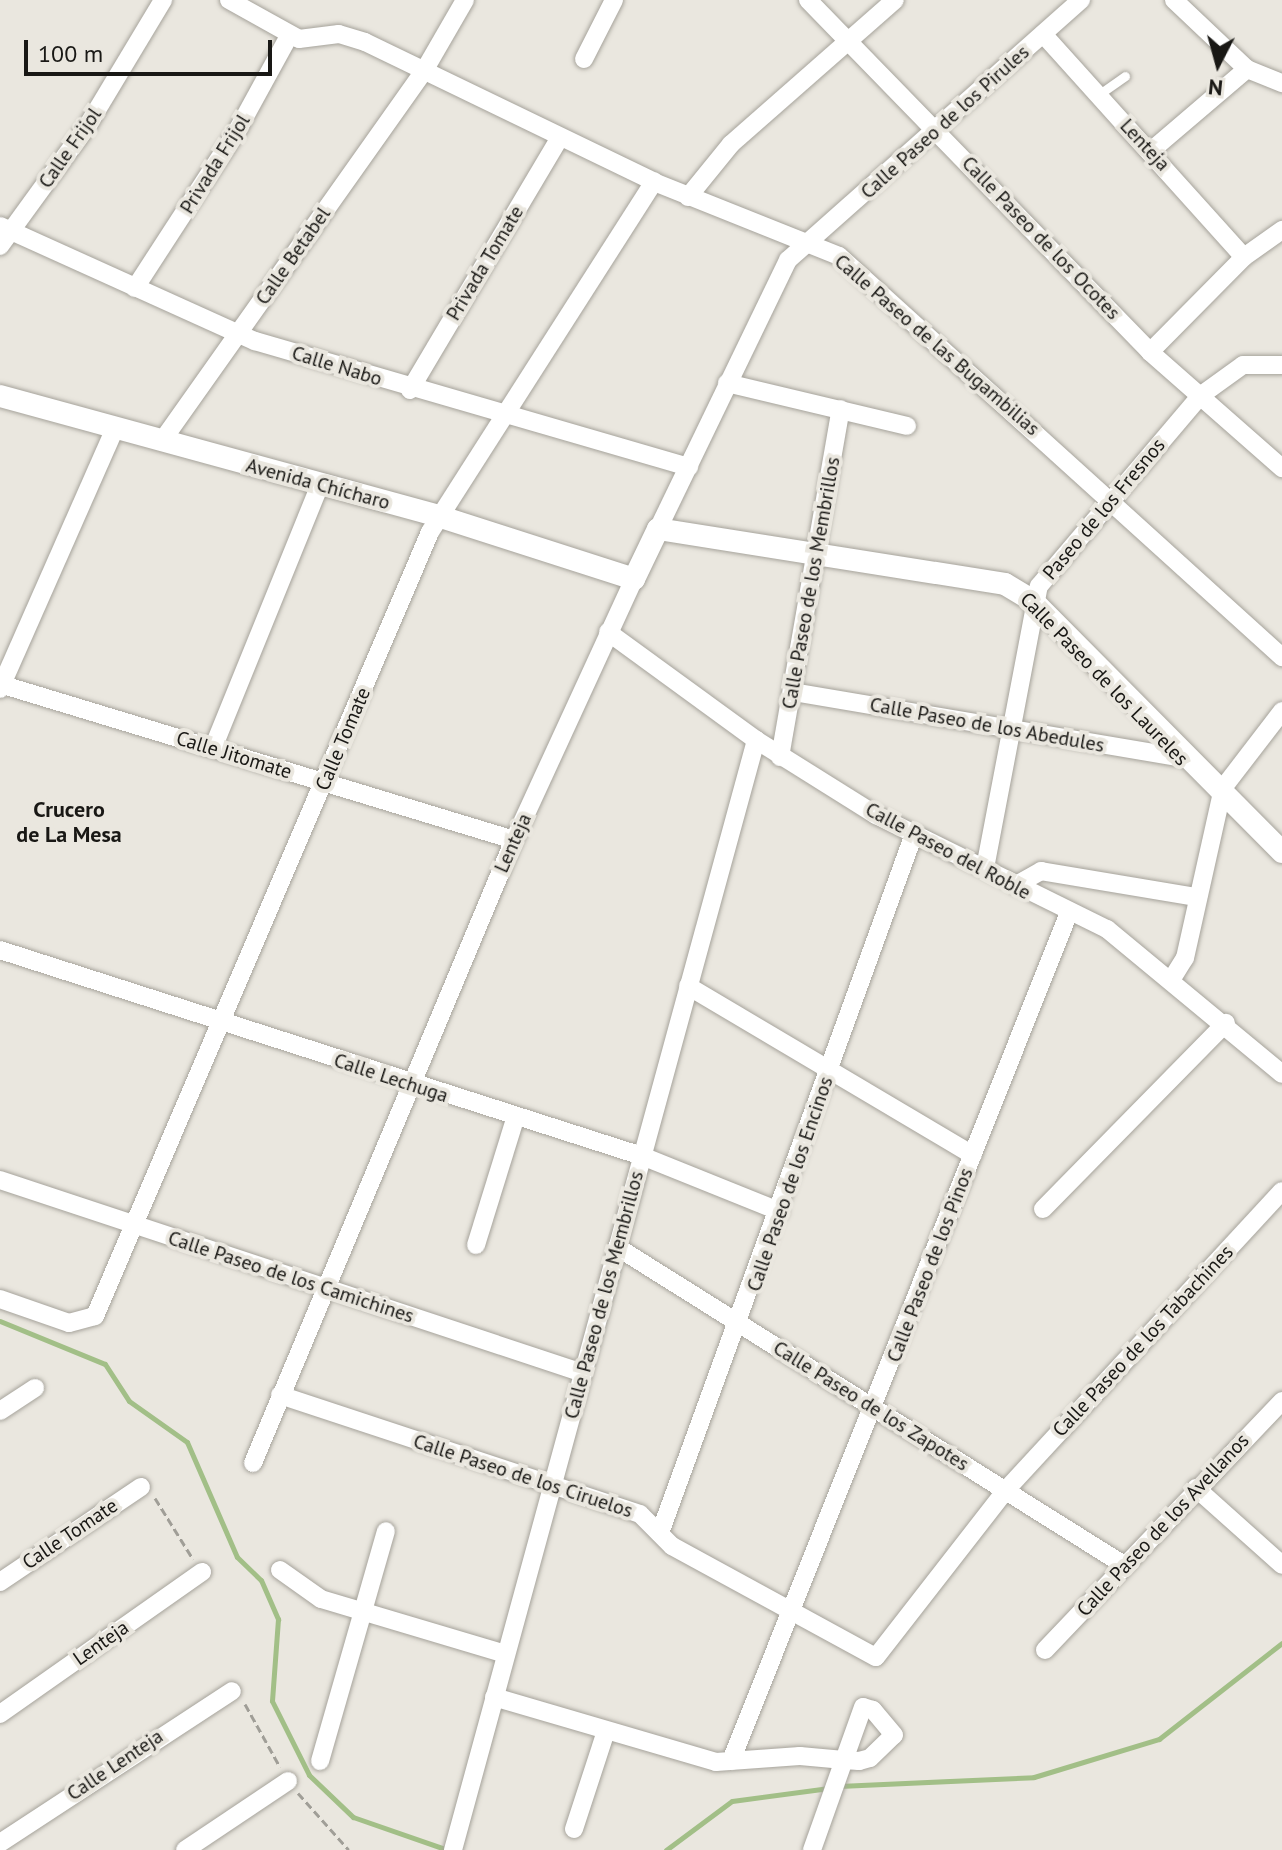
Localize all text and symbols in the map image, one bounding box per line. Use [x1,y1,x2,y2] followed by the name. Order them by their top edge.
[28,24,276,74] scale bar
[1178,24,1258,104] north arrow
[38,38,103,69] text: 100 m
[856,40,1034,204] street label: Calle Paseo de los Pirules
[1207,73,1224,103] text: N
[34,103,106,193] street label: Calle Frijol
[175,110,255,218] street label: Privada Frijol
[1115,114,1175,176] street label: Lenteja
[957,151,1125,325] street label: Calle Paseo de los Ocotes
[441,201,529,325] street label: Privada Tomate
[251,203,335,309] street label: Calle Betabel
[830,249,1044,441] street label: Calle Paseo de las Bugambilias
[289,341,385,391] street label: Calle Nabo
[1038,433,1170,585] street label: Paseo de los Fresnos
[243,453,393,515] street label: Avenida Chícharo
[777,455,845,711] street label: Calle Paseo de los Membrillos
[1015,587,1193,771] street label: Calle Paseo de los Laureles
[310,684,376,794] street label: Calle Tomate
[868,693,1106,757] street label: Calle Paseo de los Abedules
[173,726,295,784] street label: Calle Jitomate
[16,796,122,848] district label: Crucero de La Mesa
[861,797,1035,905] street label: Calle Paseo del Roble
[489,810,537,876] street label: Lenteja
[331,1048,451,1108] street label: Calle Lechuga
[742,1073,838,1295] street label: Calle Paseo de los Encinos
[882,1164,978,1366] street label: Calle Paseo de los Pinos
[559,1168,649,1422] street label: Calle Paseo de los Membrillos
[165,1226,417,1328] street label: Calle Paseo de los Camichines
[1048,1240,1238,1442] street label: Calle Paseo de los Tabachines
[769,1336,973,1476] street label: Calle Paseo de los Zapotes
[1072,1428,1254,1622] street label: Calle Paseo de los Avellanos
[410,1429,636,1523] street label: Calle Paseo de los Ciruelos
[18,1493,122,1575] street label: Calle Tomate
[69,1615,133,1671] street label: Lenteja
[63,1724,167,1806] street label: Calle Lenteja

